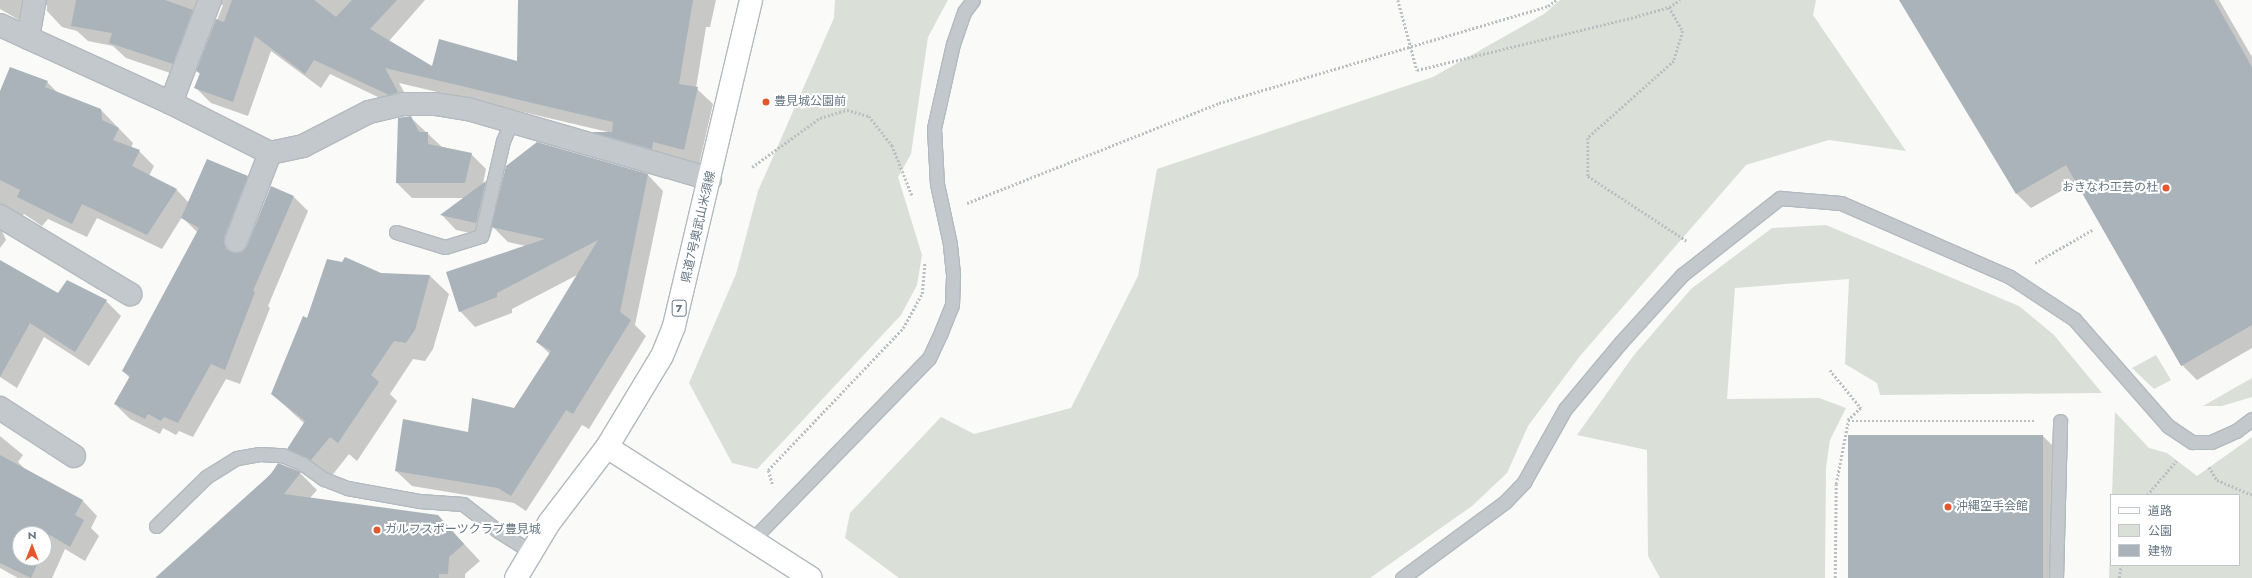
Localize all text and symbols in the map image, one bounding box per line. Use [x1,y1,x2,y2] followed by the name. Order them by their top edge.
[774,95,846,109] place label: 豊見城公園前
[761,97,771,107] marker: 豊見城公園前
[679,170,719,284] street label: 県道7号奥武山米須線
[2062,181,2158,195] place label: おきなわ工芸の杜
[2161,183,2171,193] marker: おきなわ工芸の杜
[671,299,687,317] road number: 7
[2110,494,2240,566] legend
[1956,500,2028,514] place label: 沖縄空手会館
[1943,502,1953,512] marker: 沖縄空手会館
[2148,502,2172,520] text: 道路
[2148,522,2172,540] text: 公園
[385,523,541,537] place label: ガルフスポーツクラブ豊見城
[372,525,382,535] marker: ガルフスポーツクラブ豊見城
[12,526,52,566] north arrow
[28,527,36,543] text: N
[2148,542,2172,560] text: 建物

